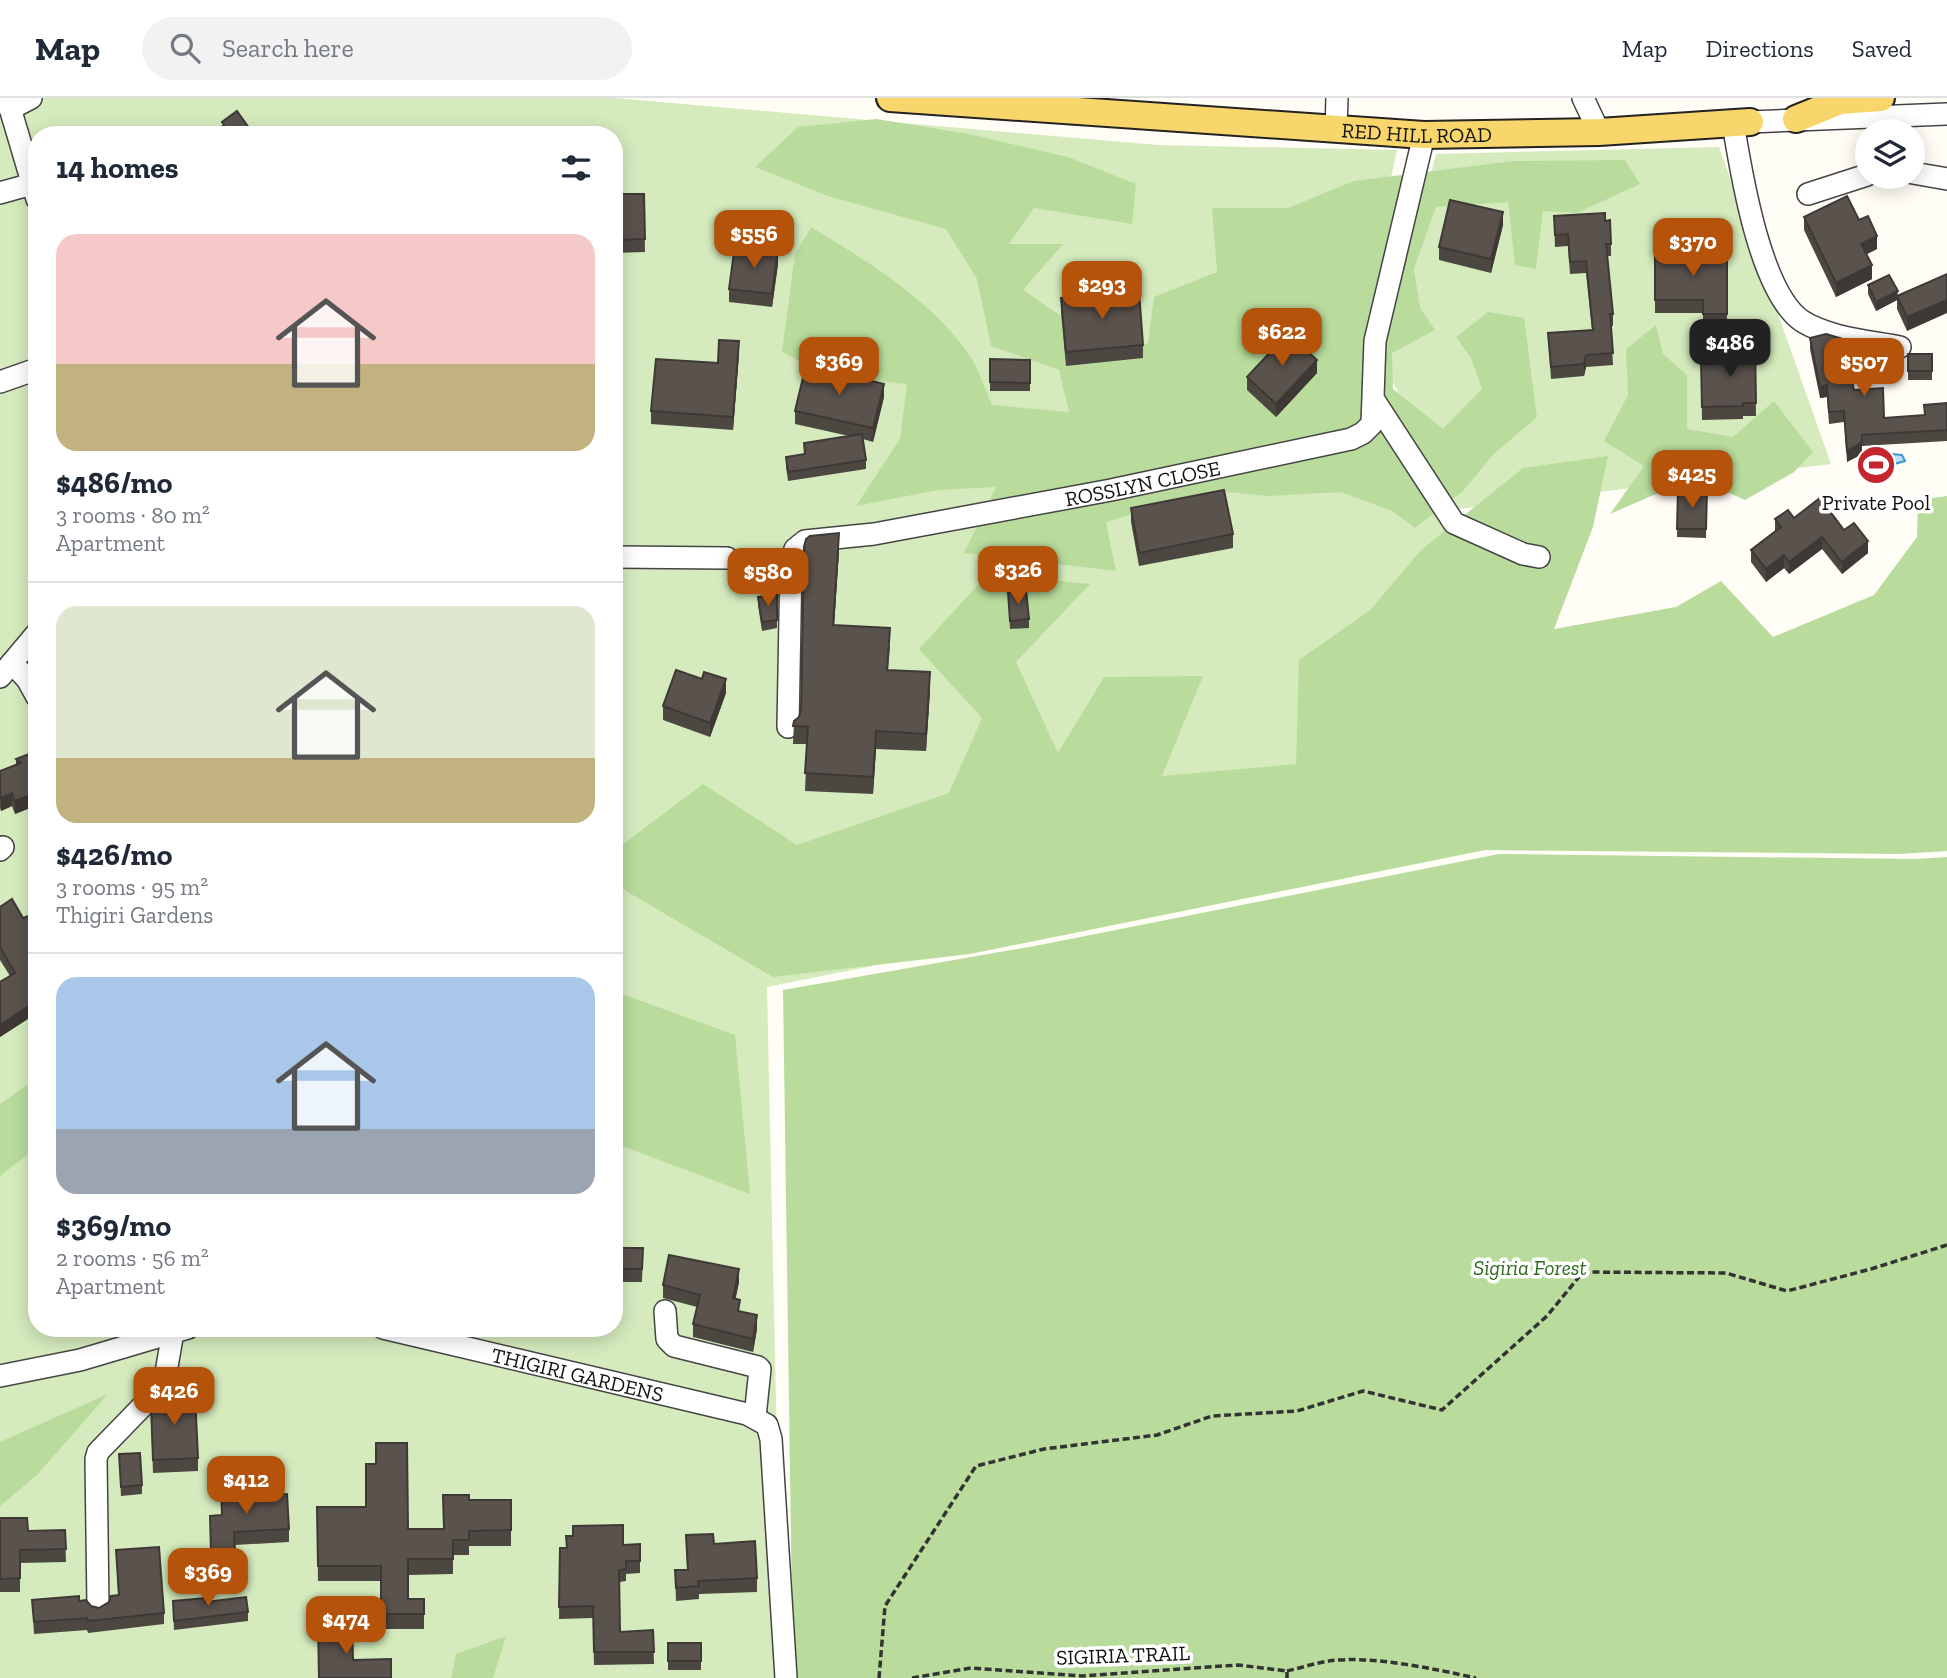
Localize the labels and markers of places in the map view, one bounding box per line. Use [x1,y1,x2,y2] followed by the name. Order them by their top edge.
[713,211,795,270] pin: $556
[1652,218,1734,278] pin: $370
[1061,262,1143,321] pin: $293
[1241,308,1323,368] pin: $622
[1689,320,1771,379] pin: $486
[798,338,880,397] pin: $369
[1823,338,1905,398] pin: $507
[1855,444,1897,486] sports icon: Private Pool
[1651,450,1733,510] pin: $425
[1822,490,1931,515] place label: Private Pool
[977,546,1059,606] pin: $326
[727,548,809,608] pin: $580
[133,1368,215,1427] pin: $426
[205,1456,287,1516] pin: $412
[167,1548,249,1608] pin: $369
[305,1596,387,1656] pin: $474

